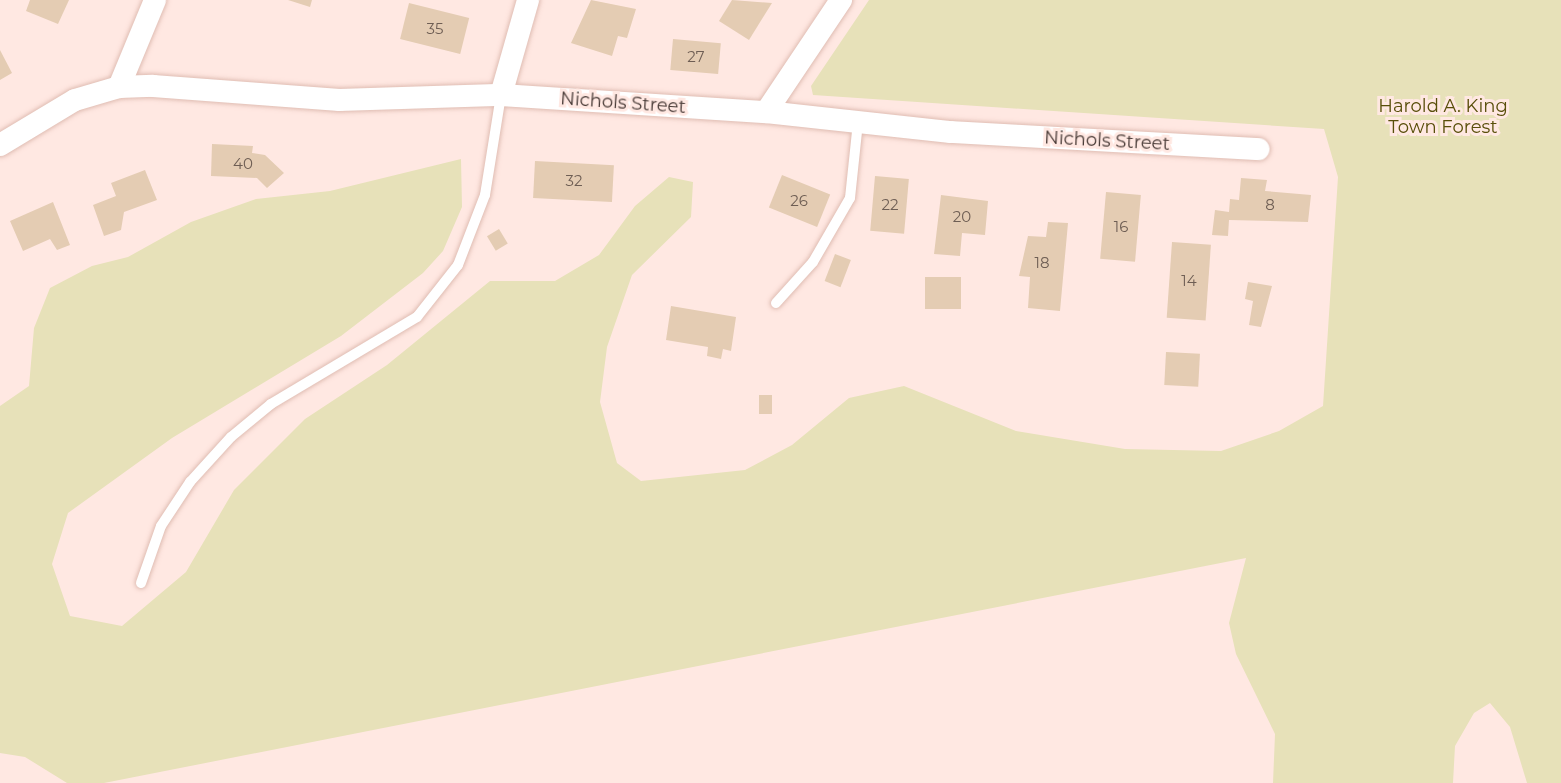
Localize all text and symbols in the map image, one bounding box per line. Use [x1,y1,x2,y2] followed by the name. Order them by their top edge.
[427,20,443,38] house number: 35
[687,48,705,66] house number: 27
[560,88,686,118] street label: Nichols Street
[1378,96,1508,138] park label: Harold A. King Town Forest
[1044,127,1170,155] street label: Nichols Street
[233,155,253,173] house number: 40
[566,172,582,190] house number: 32
[790,192,808,210] house number: 26
[881,196,899,214] house number: 22
[1265,196,1275,214] house number: 8
[953,208,971,226] house number: 20
[1114,218,1128,236] house number: 16
[1035,254,1049,272] house number: 18
[1181,272,1197,290] house number: 14

